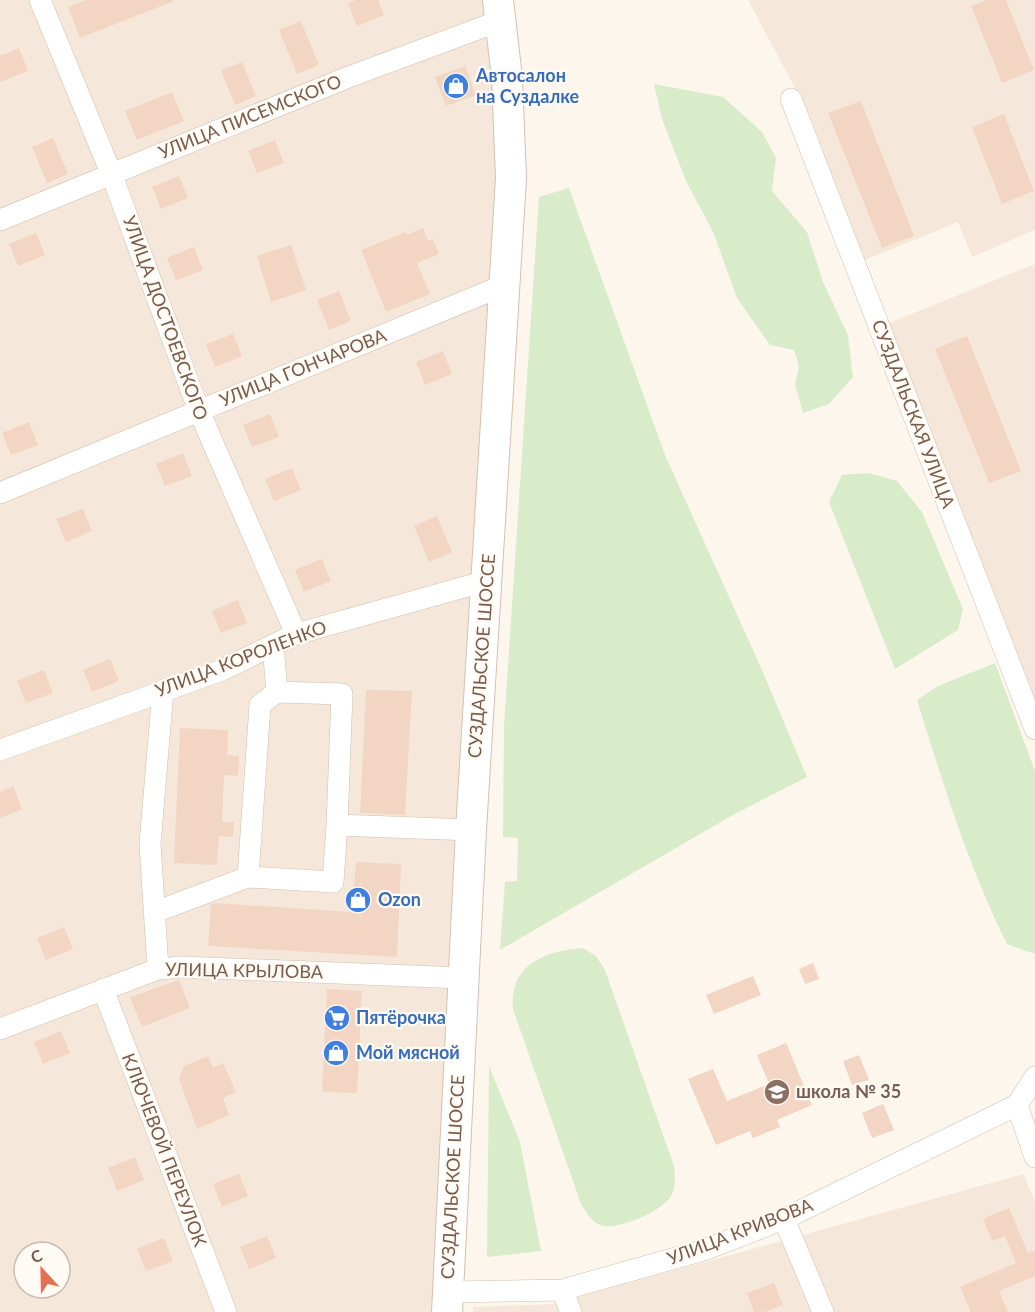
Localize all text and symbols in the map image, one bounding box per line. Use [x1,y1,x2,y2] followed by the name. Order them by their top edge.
[475,64,580,107] place label: Автосалон на Суздалке
[155,69,344,163] street label: УЛИЦА ПИСЕМСКОГО
[441,71,471,101] shop icon: Автосалон на Суздалке
[119,212,213,423] street label: УЛИЦА ДОСТОЕВСКОГО
[868,316,960,512] street label: СУЗДАЛЬСКАЯ УЛИЦА
[216,323,390,411] street label: УЛИЦА ГОНЧАРОВА
[463,553,499,759] street label: СУЗДАЛЬСКОЕ ШОССЕ
[152,615,329,701] street label: УЛИЦА КОРОЛЕНКО
[343,885,373,915] shop icon: Ozon
[378,888,421,910] place label: Ozon
[165,958,324,982] street label: УЛИЦА КРЫЛОВА
[322,1003,352,1033] supermarket icon: Пятёрочка
[356,1006,446,1028] place label: Пятёрочка
[321,1038,351,1068] shop icon: Мой мясной
[356,1041,460,1063] place label: Мой мясной
[118,1050,212,1249] street label: КЛЮЧЕВОЙ ПЕРЕУЛОК
[436,1074,468,1280] street label: СУЗДАЛЬСКОЕ ШОССЕ
[762,1077,792,1107] school or university icon: школа № 35
[796,1080,901,1102] place label: школа № 35
[664,1193,816,1269] street label: УЛИЦА КРИВОВА
[12,1240,72,1300] north arrow
[28,1245,45,1266] text: С

